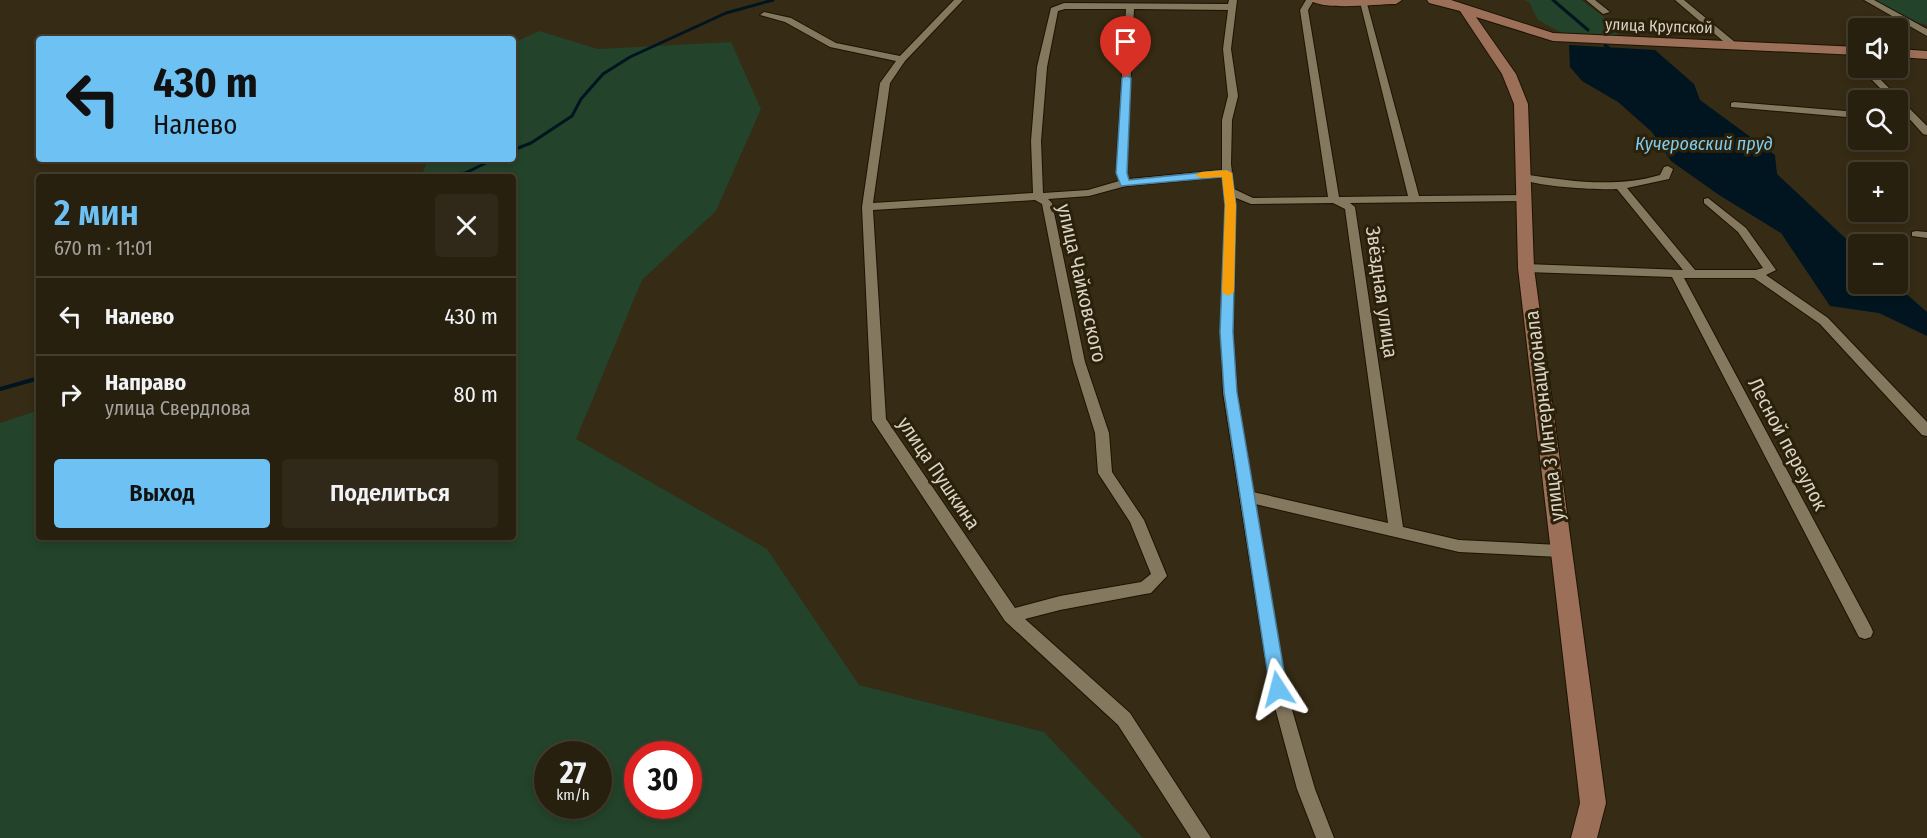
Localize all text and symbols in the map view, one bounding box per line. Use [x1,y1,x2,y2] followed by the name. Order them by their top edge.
[1605,15,1713,37] street label: улица Крупской
[1100,16,1151,78] pin
[1848,18,1908,294] map controls
[1848,18,1908,78] button: sound
[1109,25,1142,58] icon: arrive
[153,58,258,108] text: 430 m
[54,60,132,138] icon: left
[1848,90,1908,150] button: search
[153,109,237,141] text: Налево
[1635,133,1773,155] water label: Кучеровский пруд
[1848,162,1908,222] button: +
[54,191,139,235] text: 2 мин
[435,194,498,257] button: close
[1052,201,1112,365] street label: улица Чайковского
[1361,225,1403,359] street label: Звёздная улица
[1848,234,1908,294] button: −
[54,236,153,260] text: 670 m · 11:01
[54,300,87,333] icon: left
[105,303,174,330] text: Налево
[444,303,498,330] text: 430 m
[1519,309,1569,523] street label: улица 3 Интернационала
[105,369,186,396] text: Направо
[1743,374,1833,515] street label: Лесной переулок
[54,378,87,411] icon: right
[453,381,498,408] text: 80 m
[105,396,251,420] text: улица Свердлова
[893,412,985,534] street label: улица Пушкина
[54,459,270,528] button: Выход
[282,459,498,528] button: Поделиться
[1246,657,1310,721] position arrow
[624,741,702,819] speed limit sign: 30
[560,755,586,791] text: 27
[556,786,590,804] text: km/h

